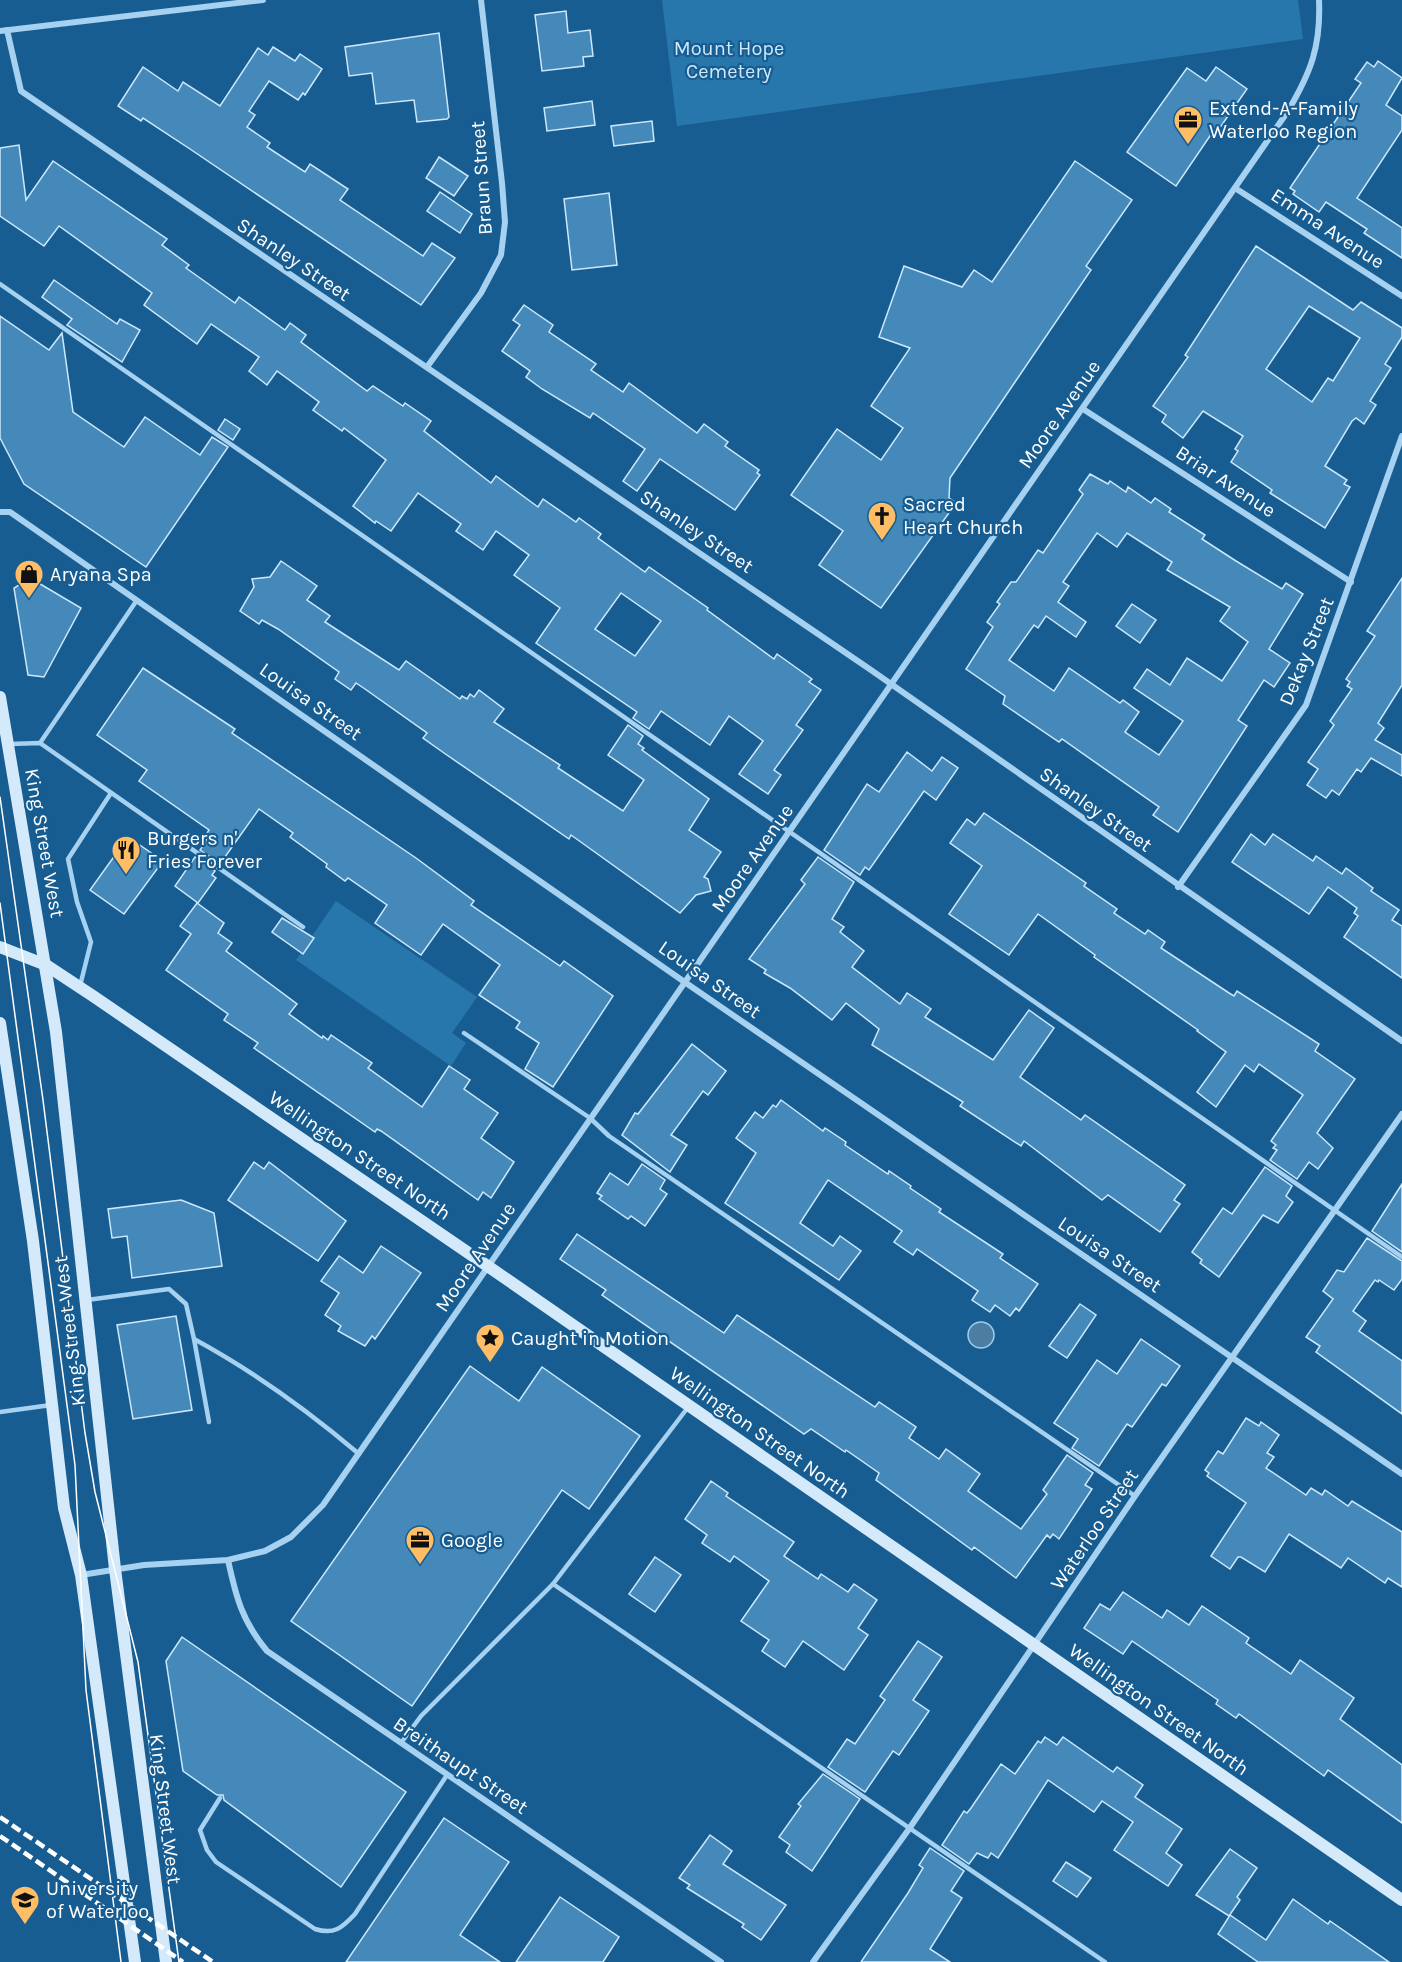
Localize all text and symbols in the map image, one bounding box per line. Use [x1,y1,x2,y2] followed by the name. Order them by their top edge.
[674,37,784,83] park label: Mount Hope Cemetery
[1209,97,1358,143] place label: Extend-A-Family Waterloo Region
[1172,104,1204,146] office icon: Extend-A-Family Waterloo Region
[466,120,497,236] street label: Braun Street
[1267,183,1389,274] street label: Emma Avenue
[233,213,355,306] street label: Shanley Street
[1014,356,1105,473] street label: Moore Avenue
[1171,441,1280,522] street label: Briar Avenue
[636,485,758,578] street label: Shanley Street
[903,493,1023,539] place label: Sacred Heart Church
[866,500,898,542] church icon: Sacred Heart Church
[13,558,45,600] shop icon: Aryana Spa
[50,563,152,586] place label: Aryana Spa
[1274,593,1339,709] street label: Dekay Street
[255,658,367,745] street label: Louisa Street
[1035,762,1157,857] street label: Shanley Street
[20,767,69,920] street label: King Street West
[707,800,798,917] street label: Moore Avenue
[147,827,263,873] place label: Burgers n' Fries Forever
[110,834,142,876] restaurant icon: Burgers n' Fries Forever
[654,936,766,1023] street label: Louisa Street
[264,1086,455,1225] street label: Wellington Street North
[430,1198,520,1316] street label: Moore Avenue
[1054,1211,1166,1298] street label: Louisa Street
[49,1254,90,1407] street label: King Street West
[474,1322,506,1364] place icon: Caught in Motion
[511,1327,669,1350] place label: Caught in Motion
[665,1362,854,1503] street label: Wellington Street North
[1046,1464,1143,1594] street label: Waterloo Street
[404,1524,436,1566] office icon: Google
[441,1529,503,1552] place label: Google
[1064,1639,1253,1780] street label: Wellington Street North
[389,1712,533,1819] street label: Breithaupt Street
[145,1733,186,1886] street label: King Street West
[46,1877,149,1923] place label: University of Waterloo
[9,1884,41,1926] school or university icon: University of Waterloo

